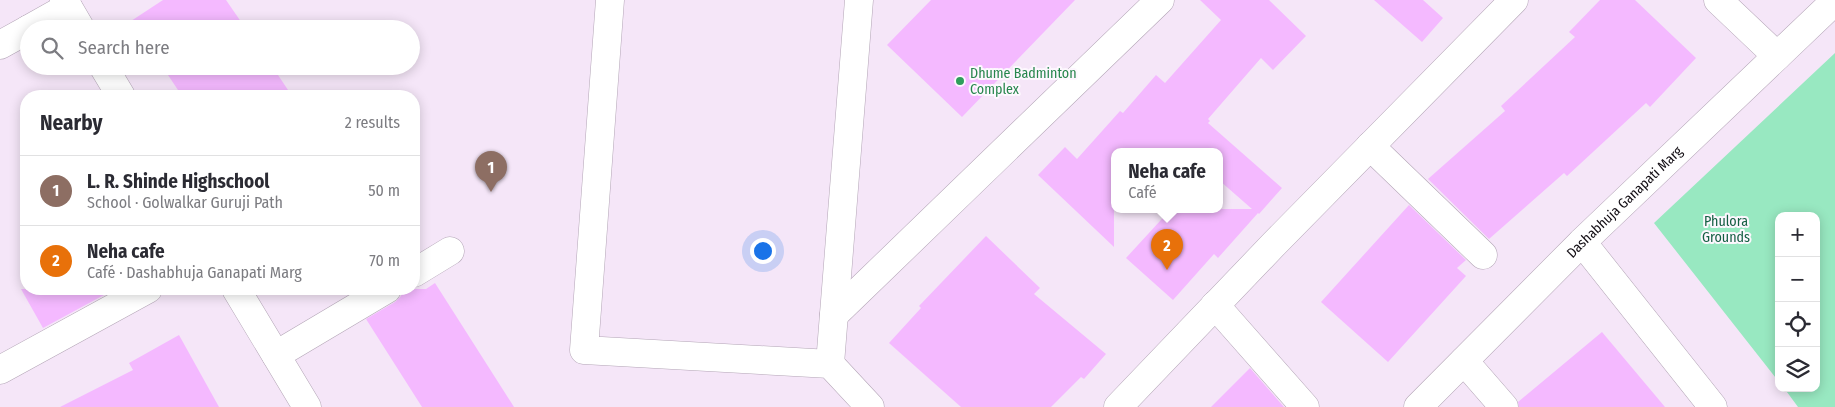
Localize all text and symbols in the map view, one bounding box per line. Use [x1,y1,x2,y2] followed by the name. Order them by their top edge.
[20,20,420,75] search box
[38,34,66,62] icon: search
[78,36,170,59] text: Search here
[970,65,1077,98] place label: Dhume Badminton Complex
[954,75,966,87] marker: Dhume Badminton Complex
[40,110,102,136] text: Nearby
[345,113,400,132] text: 2 results
[1563,142,1686,261] street label: Dashabhuja Ganapati Marg
[1111,148,1223,213] popup
[475,151,507,192] pin: 1
[1128,160,1206,183] text: Neha cafe
[87,170,270,193] text: L. R. Shinde Highschool
[53,181,59,200] text: 1
[368,181,400,200] text: 50 m
[1128,183,1157,202] text: Café
[87,193,283,212] text: School · Golwalkar Guruji Path
[1775,212,1820,392] map controls
[1775,212,1820,257] button: +
[1702,213,1750,246] park label: Phulora Grounds
[1151,229,1183,270] pin: 2
[750,238,776,264] your location
[87,240,165,263] text: Neha cafe
[52,251,60,270] text: 2
[369,251,400,270] text: 70 m
[1775,257,1820,302] button: −
[87,263,302,282] text: Café · Dashabhuja Ganapati Marg
[1775,302,1820,347] button: locate
[1775,347,1820,392] button: layers

